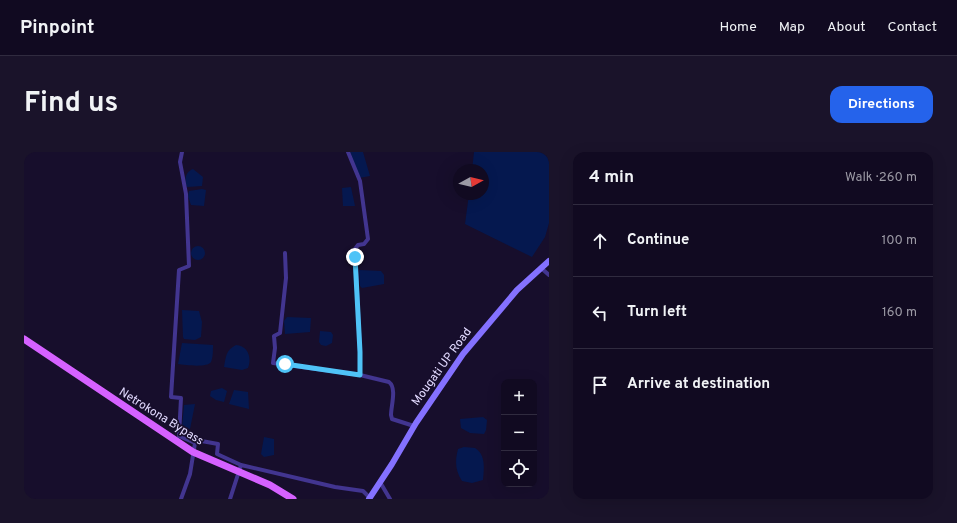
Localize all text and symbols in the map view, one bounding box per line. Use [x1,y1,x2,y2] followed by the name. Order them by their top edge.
[20,16,95,40] text: Pinpoint
[720,19,757,36] text: Home
[779,19,805,36] text: Map
[827,19,866,36] text: About
[888,19,937,36] text: Contact
[24,86,118,122] text: Find us
[830,86,933,123] button: Directions
[453,164,489,200] north arrow
[589,167,634,189] text: 4 min
[845,170,917,186] text: Walk · 260 m
[589,230,611,252] icon: ahead
[627,231,689,250] text: Continue
[881,233,917,249] text: 100 m
[346,248,364,266] route end
[589,302,611,324] icon: left
[627,303,687,322] text: Turn left
[882,305,917,321] text: 160 m
[408,325,476,409] street label: Mougati UP Road
[276,355,294,373] route start
[589,374,611,396] icon: arrive
[627,375,770,394] text: Arrive at destination
[501,379,537,487] map controls
[501,379,537,415] button: +
[116,384,206,450] street label: Netrokona Bypass
[501,415,537,451] button: −
[501,451,537,487] button: locate

